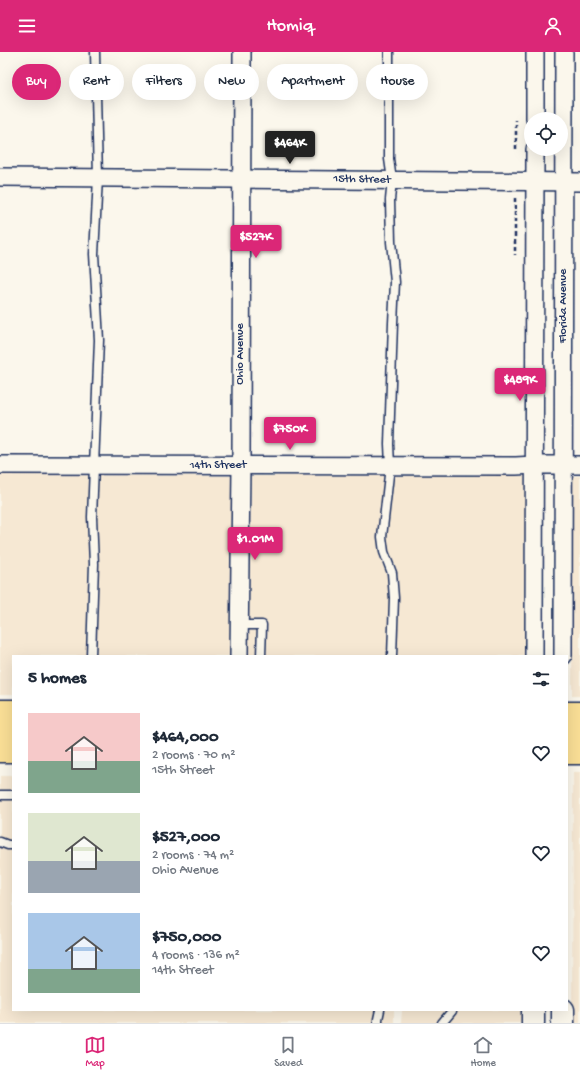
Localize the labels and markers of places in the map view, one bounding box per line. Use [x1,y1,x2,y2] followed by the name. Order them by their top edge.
[262,131,318,165] pin: $464K
[228,225,284,259] pin: $527K
[492,368,548,402] pin: $489K
[262,417,318,451] pin: $750K
[222,527,288,561] pin: $1.01M

